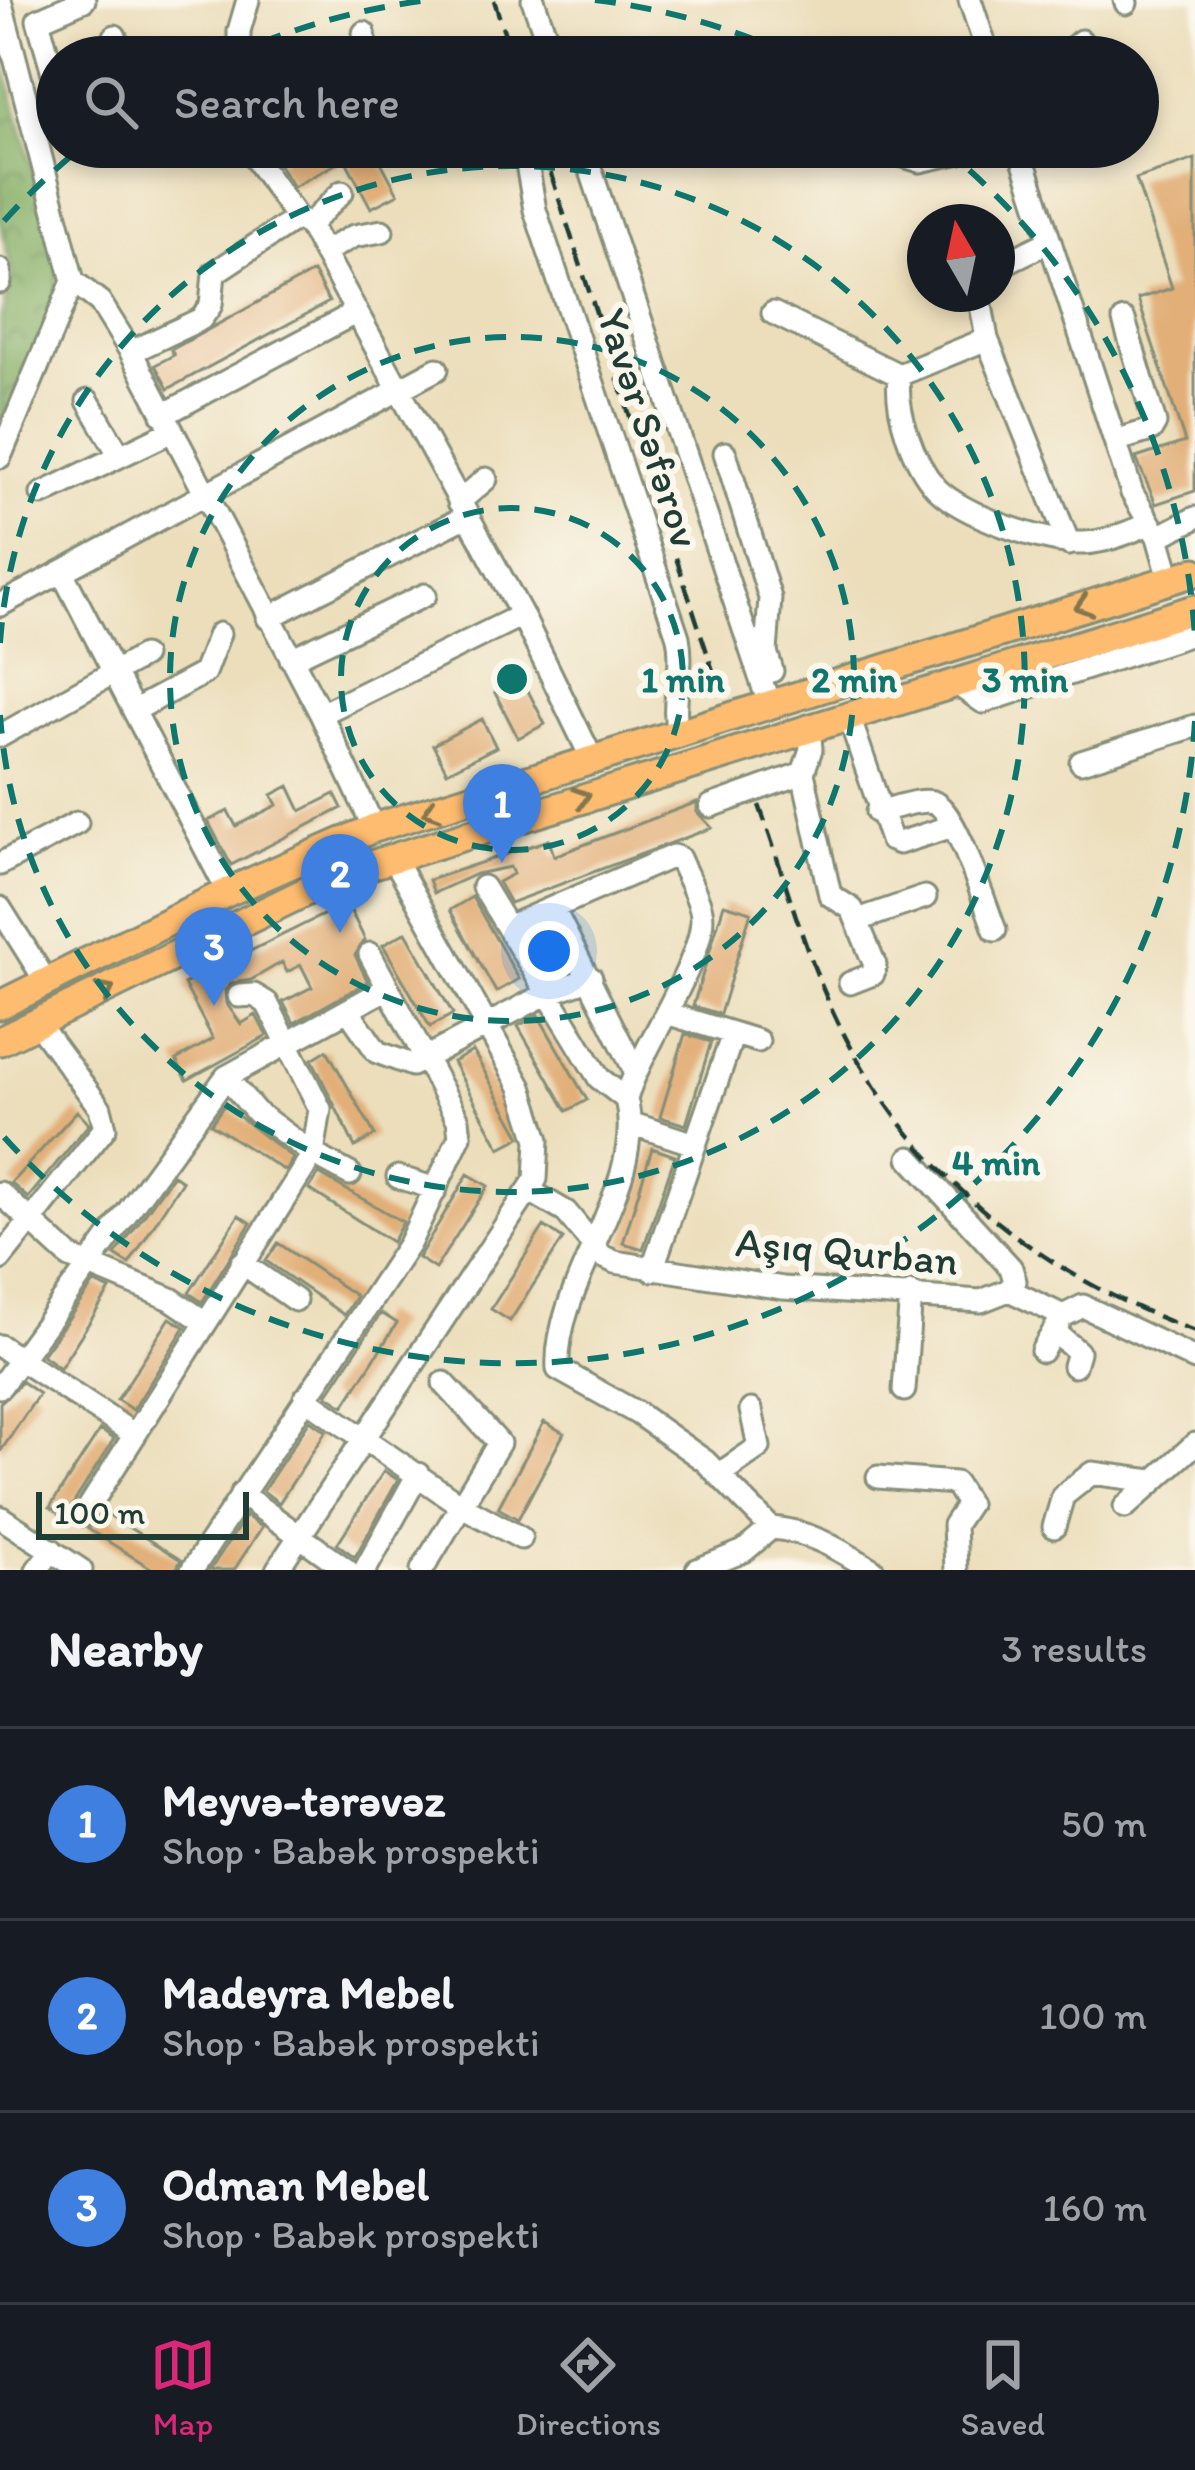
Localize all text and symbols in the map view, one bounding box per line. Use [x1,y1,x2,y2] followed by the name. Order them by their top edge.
[36,36,1159,168] search box
[78,69,144,135] icon: search
[174,75,400,129] text: Search here
[907,204,1015,312] north arrow
[586,302,712,554] street label: Yavər Səfərov
[1073,592,1094,617] one-way arrow
[491,658,533,700] centre of rings
[641,658,726,701] text: 1 min
[811,658,898,701] text: 2 min
[982,658,1069,701] text: 3 min
[463,764,541,863] pin: 1
[571,786,592,811] one-way arrow
[421,797,442,822] one-way arrow
[301,834,379,933] pin: 2
[175,907,253,1006] pin: 3
[519,921,579,981] your location
[93,983,115,1006] one-way arrow
[952,1141,1041,1184] text: 4 min
[734,1216,960,1286] street label: Aşıq Qurban
[36,1486,249,1539] scale bar
[54,1493,145,1532] text: 100 m
[48,1618,203,1679] text: Nearby
[1001,1625,1147,1672] text: 3 results
[162,1773,445,1827] text: Meyvə-tərəvəz
[78,1800,96,1847] text: 1
[1061,1800,1147,1847] text: 50 m
[162,1827,540,1874] text: Shop · Babək prospekti
[162,1965,454,2019] text: Madeyra Mebel
[77,1992,97,2039] text: 2
[1039,1992,1147,2039] text: 100 m
[162,2019,540,2066] text: Shop · Babək prospekti
[162,2157,429,2211] text: Odman Mebel
[76,2184,98,2231] text: 3
[1043,2184,1147,2231] text: 160 m
[162,2211,540,2258] text: Shop · Babək prospekti
[150,2332,216,2443] tab: Map
[516,2332,661,2443] tab: Directions
[961,2332,1045,2443] tab: Saved

